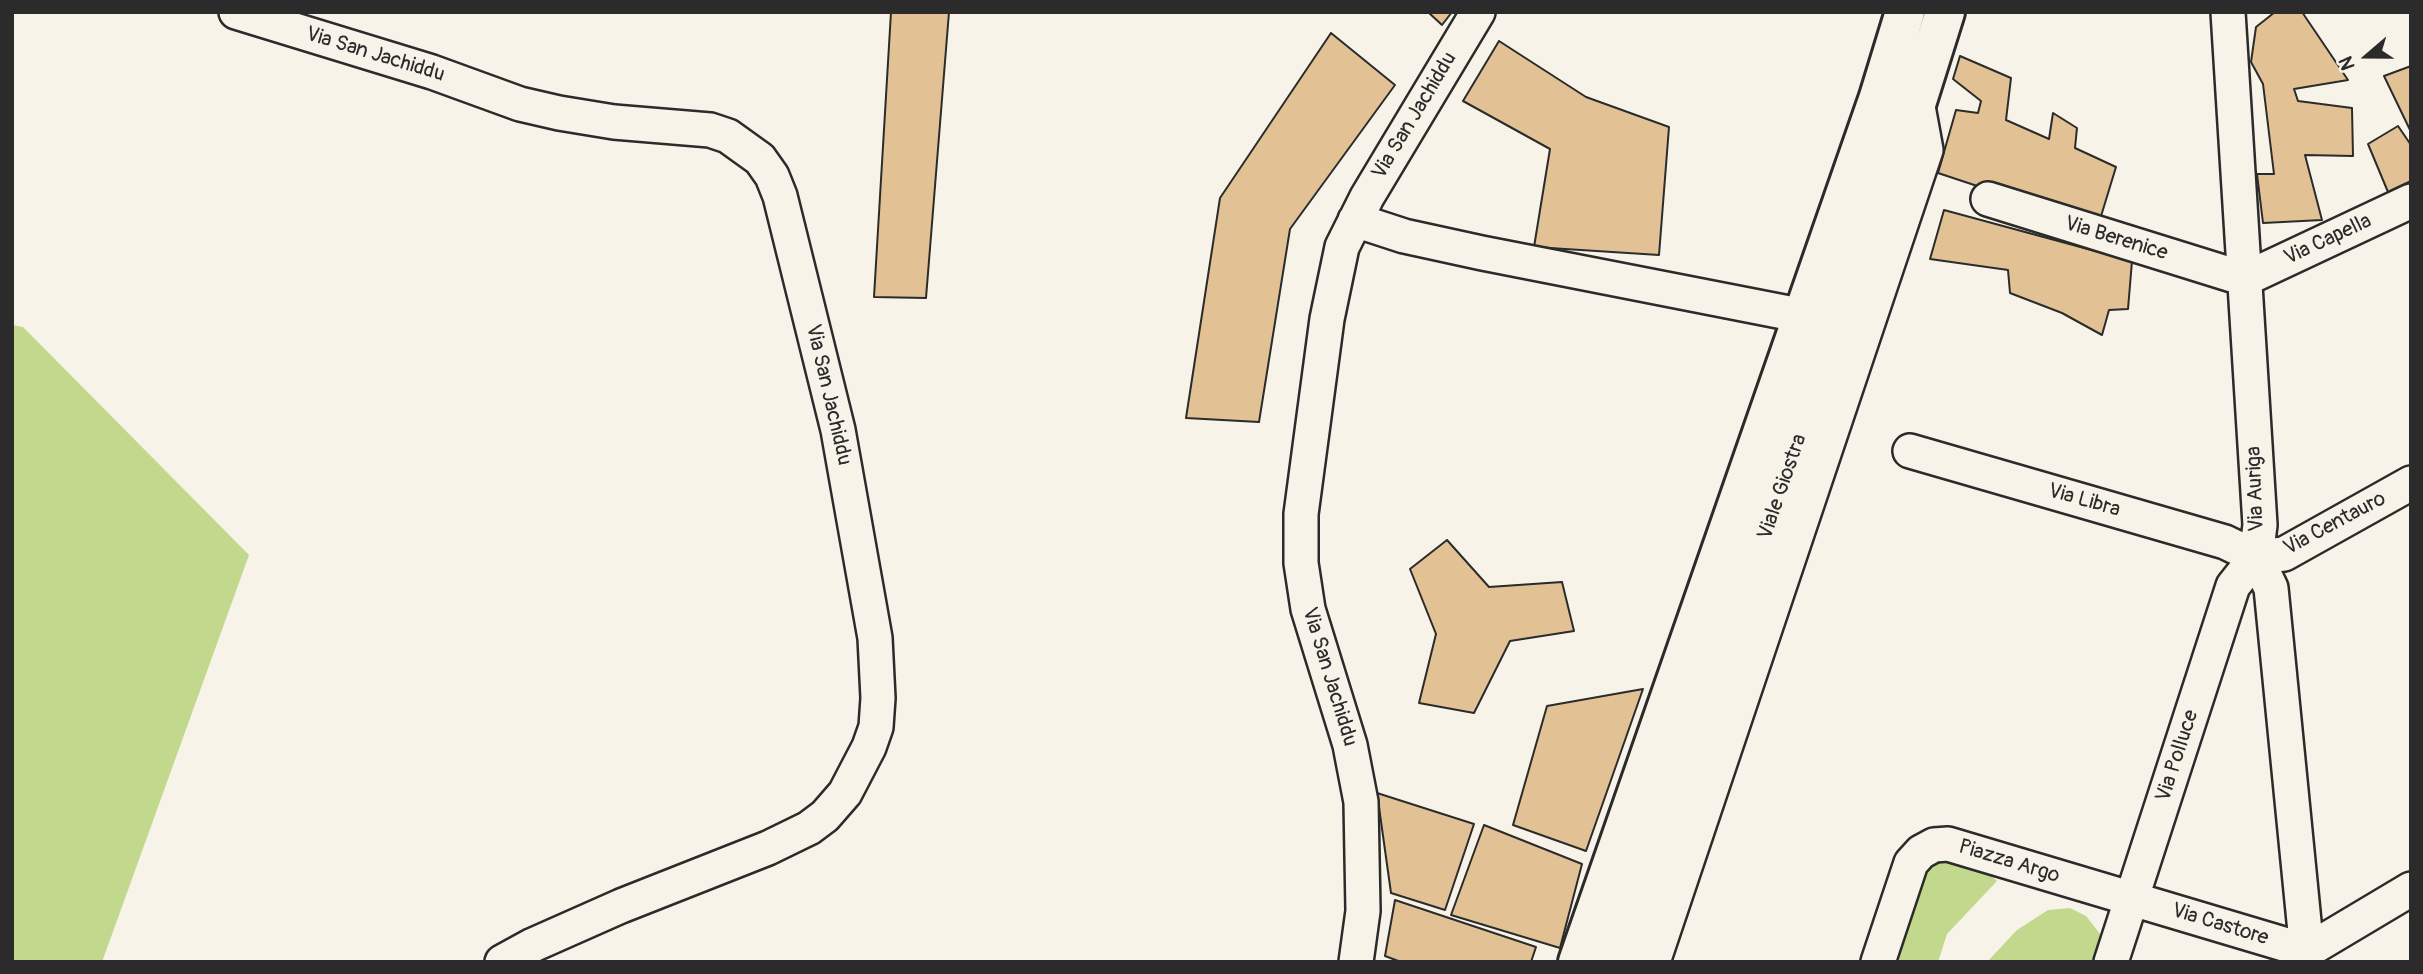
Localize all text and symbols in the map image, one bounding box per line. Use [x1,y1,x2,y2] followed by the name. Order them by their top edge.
[2332,21,2402,91] north arrow
[303,22,447,88] street label: Via San Jachiddu
[1367,48,1463,184] street label: Via San Jachiddu
[2334,53,2361,73] text: N
[2280,209,2376,271] street label: Via Capella
[2061,211,2171,267] street label: Via Berenice
[800,322,856,468] street label: Via San Jachiddu
[1753,431,1813,543] street label: Viale Giostra
[2242,446,2270,532] street label: Via Auriga
[2045,479,2123,523] street label: Via Libra
[2280,487,2390,561] street label: Via Centauro
[1296,605,1362,749] street label: Via San Jachiddu
[2151,707,2205,805] street label: Via Polluce
[1955,835,2063,889] street label: Piazza Argo
[2169,898,2271,952] street label: Via Castore

